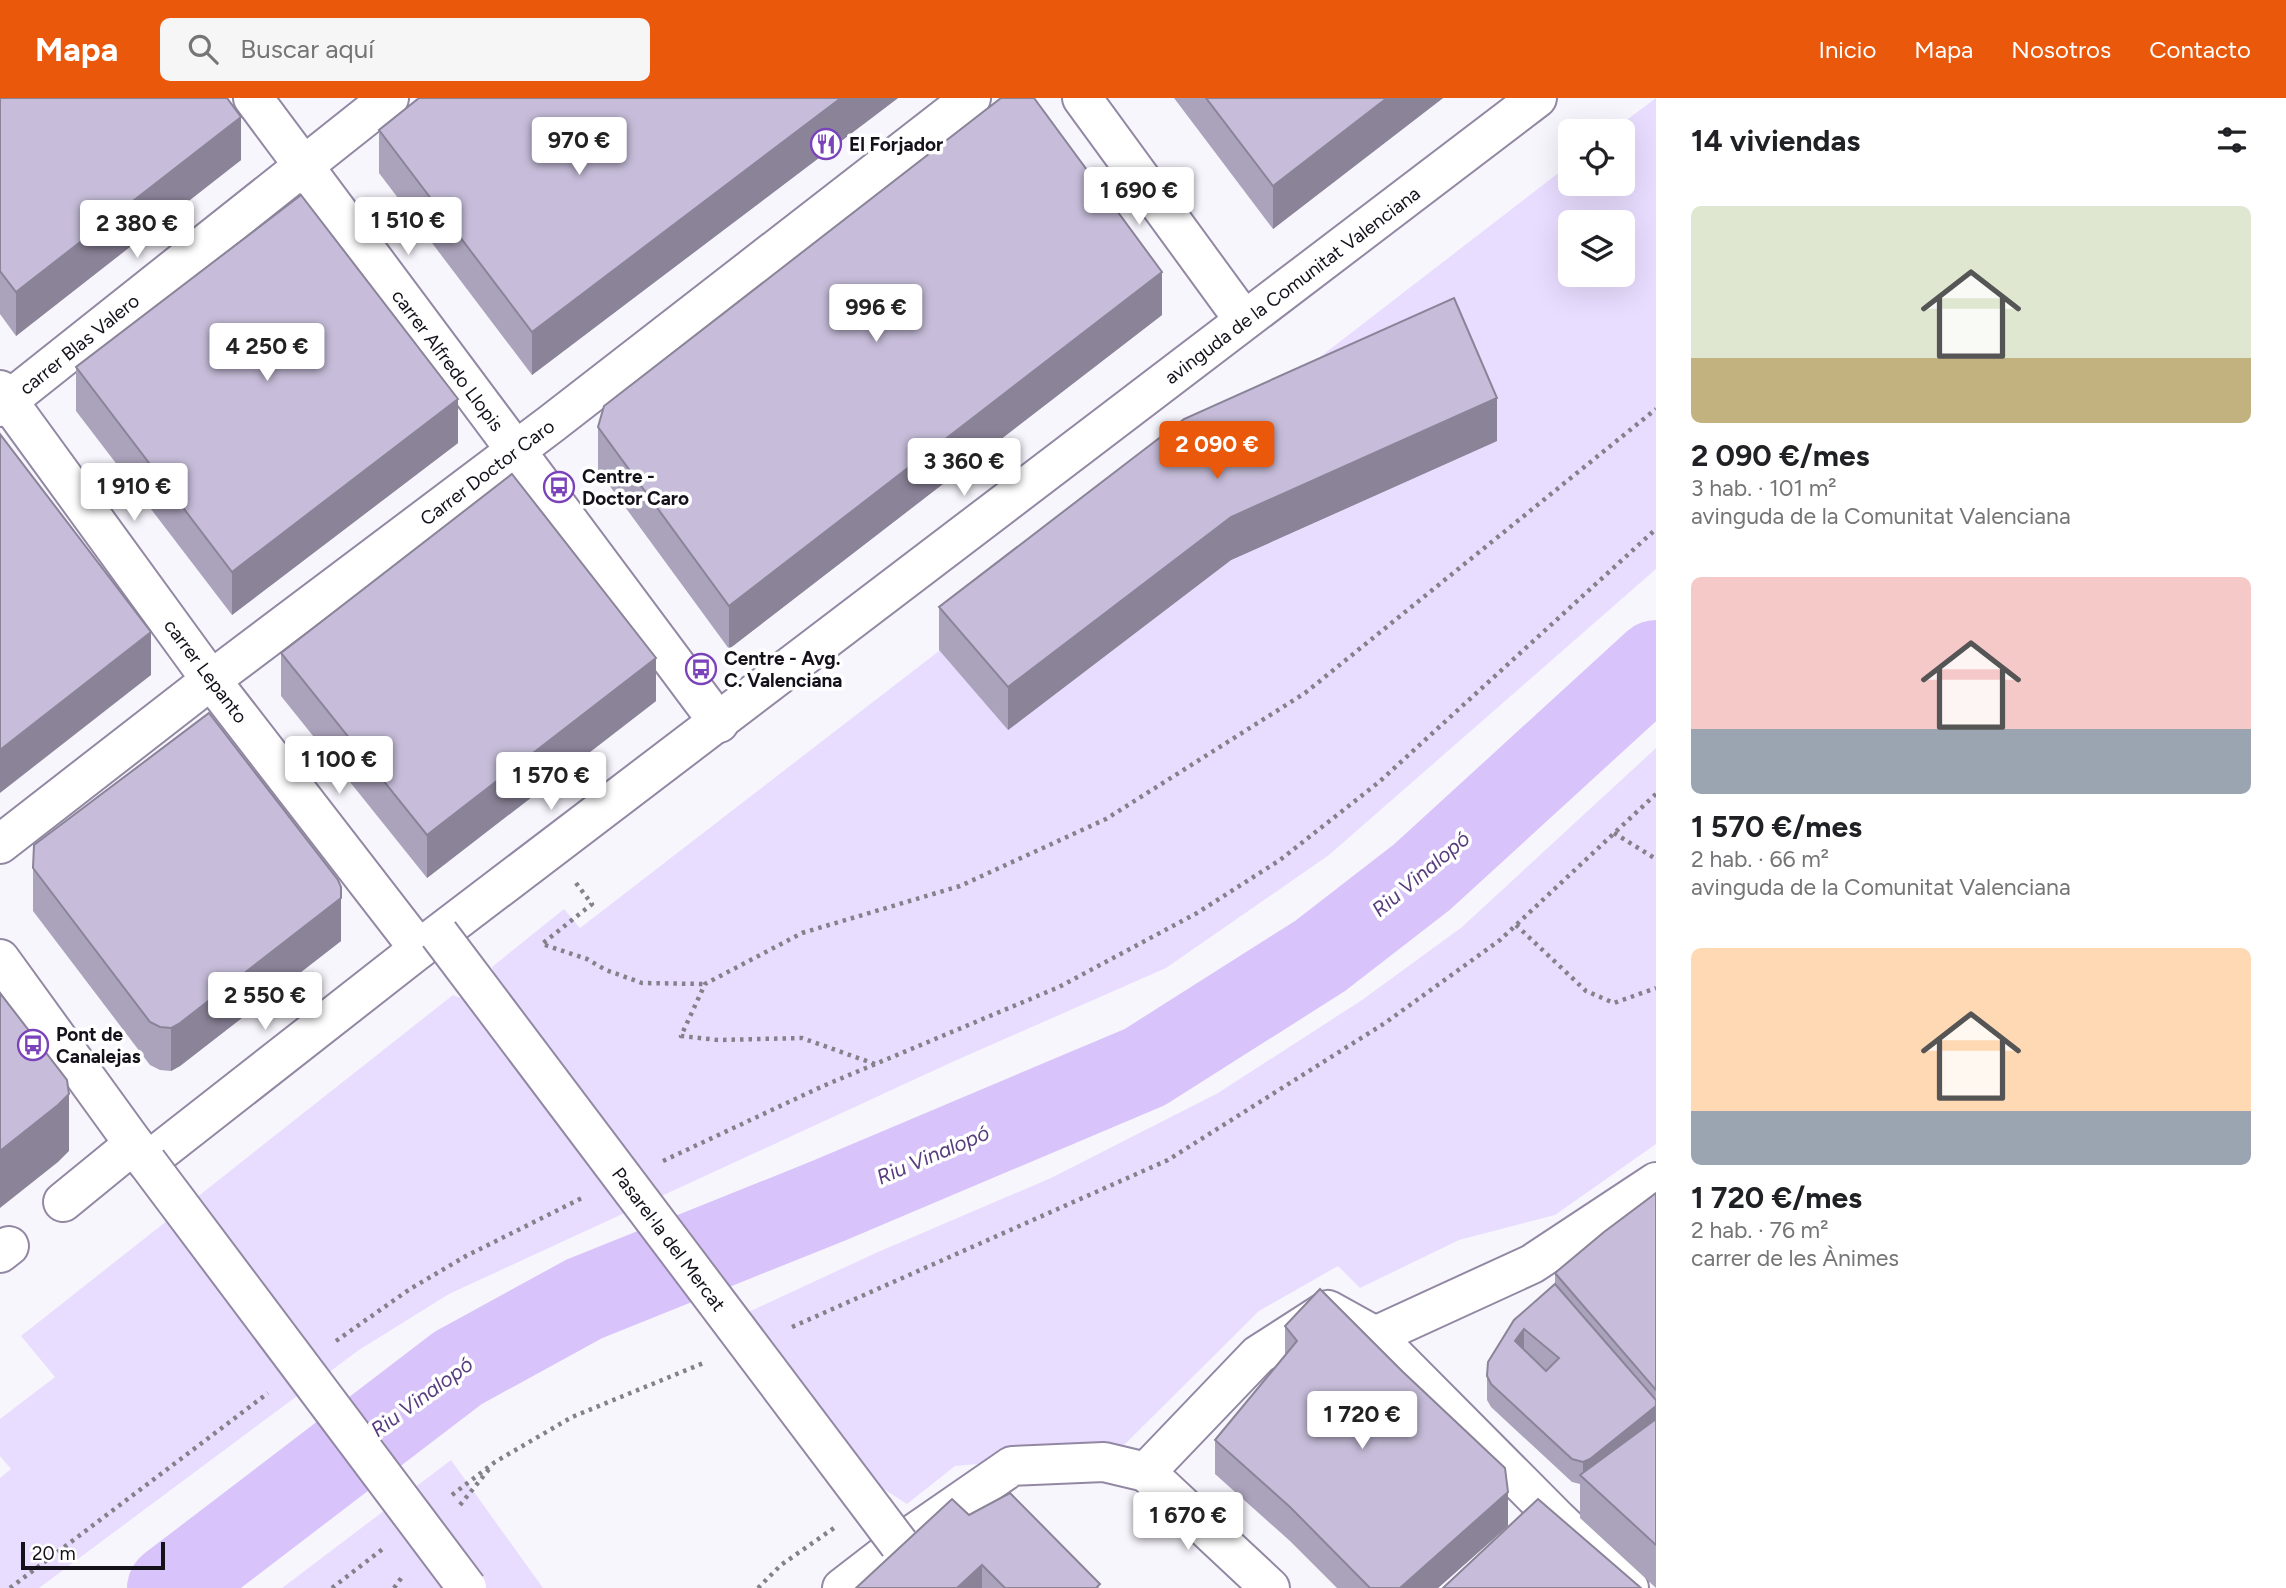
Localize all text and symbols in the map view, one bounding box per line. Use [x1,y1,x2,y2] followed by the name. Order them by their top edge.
[160,18,650,81] search box
[35,30,118,69] text: Mapa
[184,30,222,68] icon: search
[240,33,374,65] text: Buscar aquí
[1818,35,1876,64] text: Inicio
[1914,35,1973,64] text: Mapa
[2011,35,2111,64] text: Nosotros
[2149,35,2251,64] text: Contacto
[530,118,628,177] pin: 970 €
[1558,119,1635,287] map controls
[1558,119,1635,196] button: locate
[2213,121,2251,159] icon: filters
[1691,122,1860,159] text: 14 viviendas
[548,126,610,154] text: 970 €
[809,127,843,161] restaurant icon: El Forjador
[849,133,943,156] place label: El Forjador
[1074,167,1204,227] pin: 1 690 €
[1100,176,1178,204] text: 1 690 €
[1160,182,1424,389] street label: avinguda de la Comunitat Valenciana
[343,198,473,257] pin: 1 510 €
[72,200,202,260] pin: 2 380 €
[371,206,445,234] text: 1 510 €
[96,209,178,237] text: 2 380 €
[1558,210,1635,287] button: layers
[1908,251,2034,377] icon: home
[387,285,508,436] street label: carrer Alfredo Llopis
[827,285,925,344] pin: 996 €
[15,289,144,400] street label: carrer Blas Valero
[845,293,907,321] text: 996 €
[202,324,332,383] pin: 4 250 €
[225,332,309,360] text: 4 250 €
[416,414,559,530] street label: Carrer Doctor Caro
[1152,422,1282,481] pin: 2 090 €
[1175,430,1259,458] text: 2 090 €
[1691,437,1870,474] text: 2 090 €/mes
[899,438,1029,498] pin: 3 360 €
[924,447,1004,475] text: 3 360 €
[69,464,199,523] pin: 1 910 €
[582,465,689,510] place label: Centre - Doctor Caro
[542,470,576,504] bus stop icon: Centre - Doctor Caro
[97,472,171,500] text: 1 910 €
[1691,474,1837,502] text: 3 hab. · 101 m²
[1691,502,2071,530] text: avinguda de la Comunitat Valenciana
[159,615,252,728] street label: carrer Lepanto
[1908,622,2034,748] icon: home
[724,647,842,692] place label: Centre - Avg. C. Valenciana
[684,652,718,686] bus stop icon: Centre - Avg. C. Valenciana
[274,736,404,796] pin: 1 100 €
[301,745,377,773] text: 1 100 €
[486,752,616,812] pin: 1 570 €
[512,761,590,789] text: 1 570 €
[1691,808,1862,845] text: 1 570 €/mes
[1367,825,1475,922] water label: Riu Vinalopó
[1691,845,1829,873] text: 2 hab. · 66 m²
[1691,873,2071,901] text: avinguda de la Comunitat Valenciana
[200,972,330,1032] pin: 2 550 €
[224,981,306,1009] text: 2 550 €
[1908,993,2034,1119] icon: home
[56,1023,141,1068] place label: Pont de Canalejas
[16,1028,50,1062] bus stop icon: Pont de Canalejas
[873,1120,993,1189] water label: Riu Vinalopó
[607,1163,730,1316] street label: Pasarel·la del Mercat
[1691,1179,1862,1216] text: 1 720 €/mes
[1691,1216,1829,1244] text: 2 hab. · 76 m²
[1691,1244,1899,1272] text: carrer de les Ànimes
[366,1351,478,1442] water label: Riu Vinalopó
[1297,1392,1427,1451] pin: 1 720 €
[1323,1400,1401,1428] text: 1 720 €
[1123,1492,1253,1552] pin: 1 670 €
[1149,1501,1227,1529] text: 1 670 €
[21,1539,164,1571] scale bar
[32,1542,76,1565] text: 20 m

